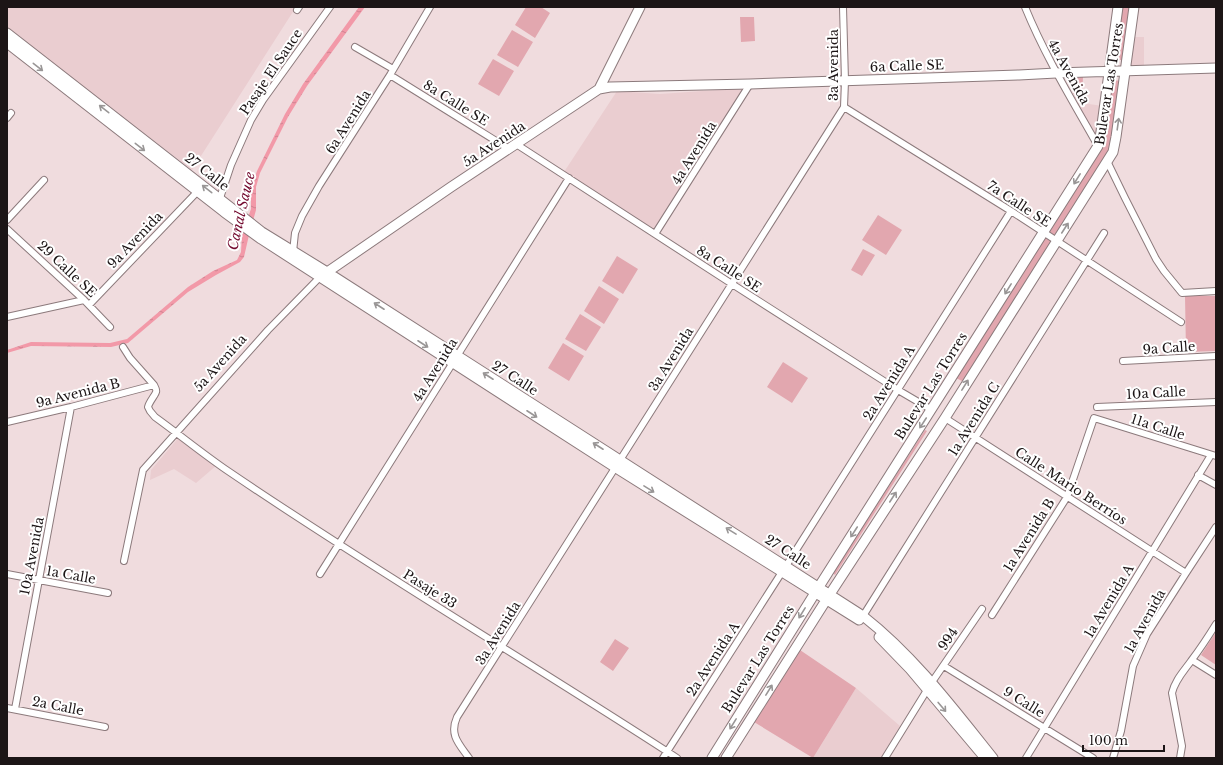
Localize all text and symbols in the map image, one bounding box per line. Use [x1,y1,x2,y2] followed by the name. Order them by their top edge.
[1091,21,1127,146] street label: Bulevar Las Torres
[236,26,306,118] street label: Pasaje El Sauce
[825,28,842,101] street label: 3a Avenida
[1044,37,1094,108] street label: 4a Avenida
[870,56,944,76] street label: 6a Calle SE
[32,63,43,71] one-way arrow
[420,76,492,130] street label: 8a Calle SE
[322,86,375,157] street label: 6a Avenida
[99,105,110,113] one-way arrow
[459,117,529,171] street label: 5a Avenida
[668,117,721,188] street label: 4a Avenida
[1114,118,1122,131] one-way arrow
[135,142,146,151] one-way arrow
[181,149,233,195] street label: 27 Calle
[223,170,259,252] water label: Canal Sauce
[1073,173,1081,184] one-way arrow
[984,177,1054,231] street label: 7a Calle SE
[201,184,212,193] one-way arrow
[104,207,167,272] street label: 9a Avenida
[1061,222,1069,234] one-way arrow
[34,237,100,301] street label: 29 Calle SE
[693,242,765,296] street label: 8a Calle SE
[1004,283,1012,294] one-way arrow
[374,302,385,310] one-way arrow
[645,323,698,394] street label: 3a Avenida
[891,329,971,443] street label: Bulevar Las Torres
[190,330,251,395] street label: 5a Avenida
[409,334,462,405] street label: 4a Avenida
[1142,338,1196,358] street label: 9a Calle
[417,340,428,348] one-way arrow
[859,342,919,424] street label: 2a Avenida A
[489,357,541,399] street label: 27 Calle
[482,372,494,380] one-way arrow
[34,374,122,412] street label: 9a Avenida B
[945,379,1003,459] street label: 1a Avenida C
[962,379,970,391] one-way arrow
[1126,383,1186,403] street label: 10a Calle
[527,410,538,418] one-way arrow
[1129,410,1187,444] street label: 11a Calle
[919,417,927,429] one-way arrow
[593,442,604,450] one-way arrow
[1012,443,1130,529] street label: Calle Mario Berríos
[643,485,655,493] one-way arrow
[889,492,897,503] one-way arrow
[1000,495,1058,575] street label: 1a Avenida B
[16,515,48,596] street label: 10a Avenida
[849,526,857,538] one-way arrow
[726,527,737,535] one-way arrow
[762,531,814,573] street label: 27 Calle
[1080,560,1138,641] street label: 1a Avenida A
[45,562,97,588] street label: 1a Calle
[400,566,460,612] street label: Pasaje 33
[1121,586,1170,656] street label: 1a Avenida
[472,597,525,668] street label: 3a Avenida
[718,602,798,716] street label: Bulevar Las Torres
[798,608,806,619] one-way arrow
[683,618,744,699] street label: 2a Avenida A
[934,624,962,654] street label: 994
[1000,683,1048,721] street label: 9 Calle
[765,684,773,695] one-way arrow
[31,693,85,719] street label: 2a Calle
[937,701,946,712] one-way arrow
[729,718,737,729] one-way arrow
[1083,727,1164,753] scale bar
[1089,733,1128,748] text: 100 m

